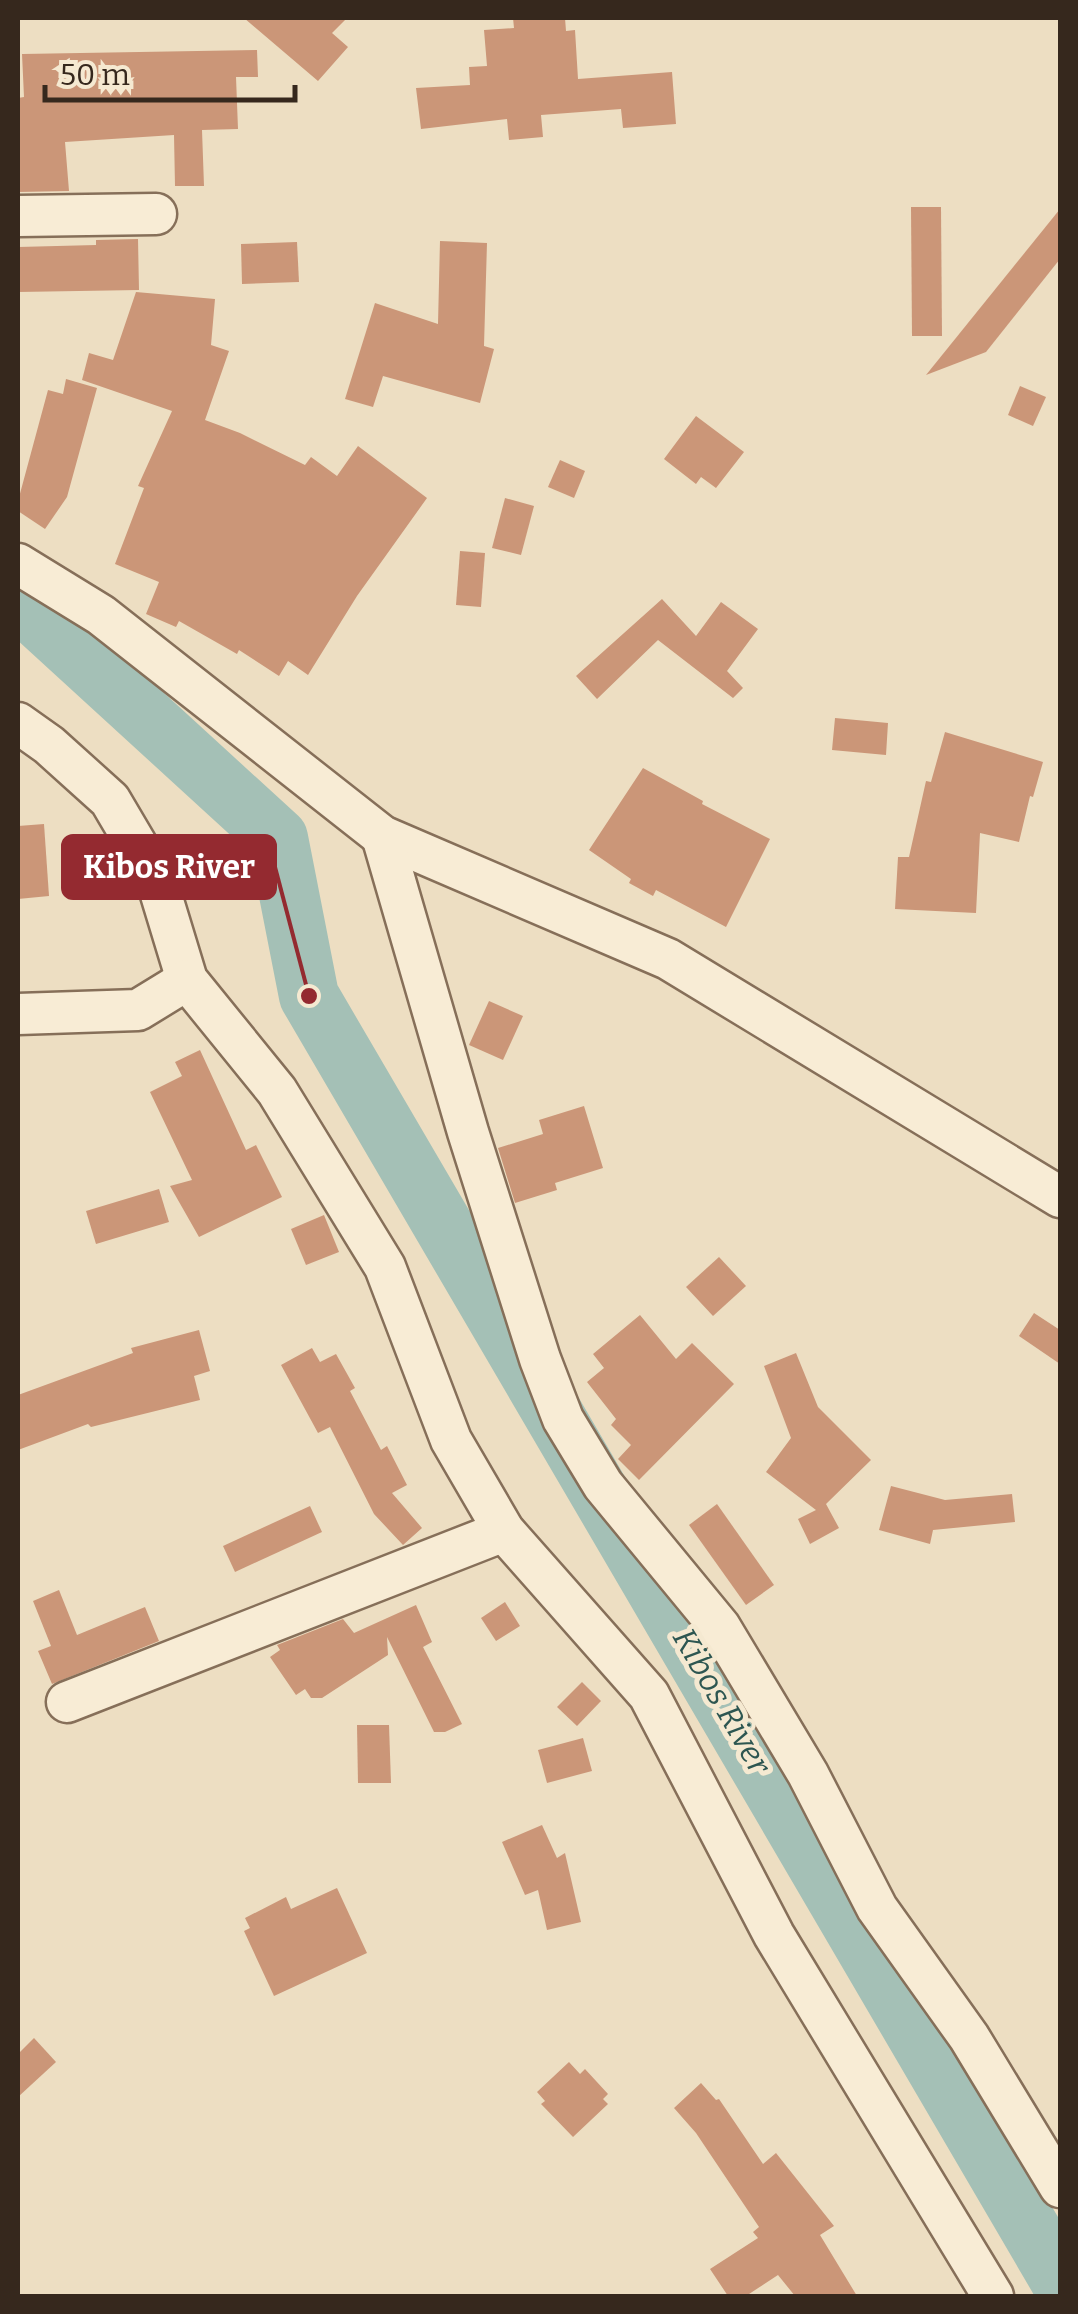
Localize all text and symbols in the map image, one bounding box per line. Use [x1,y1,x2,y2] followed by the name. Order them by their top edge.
[45,40,295,102] scale bar
[60,57,130,93] text: 50 m
[63,836,275,898] callout: Kibos River
[83,848,255,886] text: Kibos River
[665,1622,780,1782] water label: Kibos River

